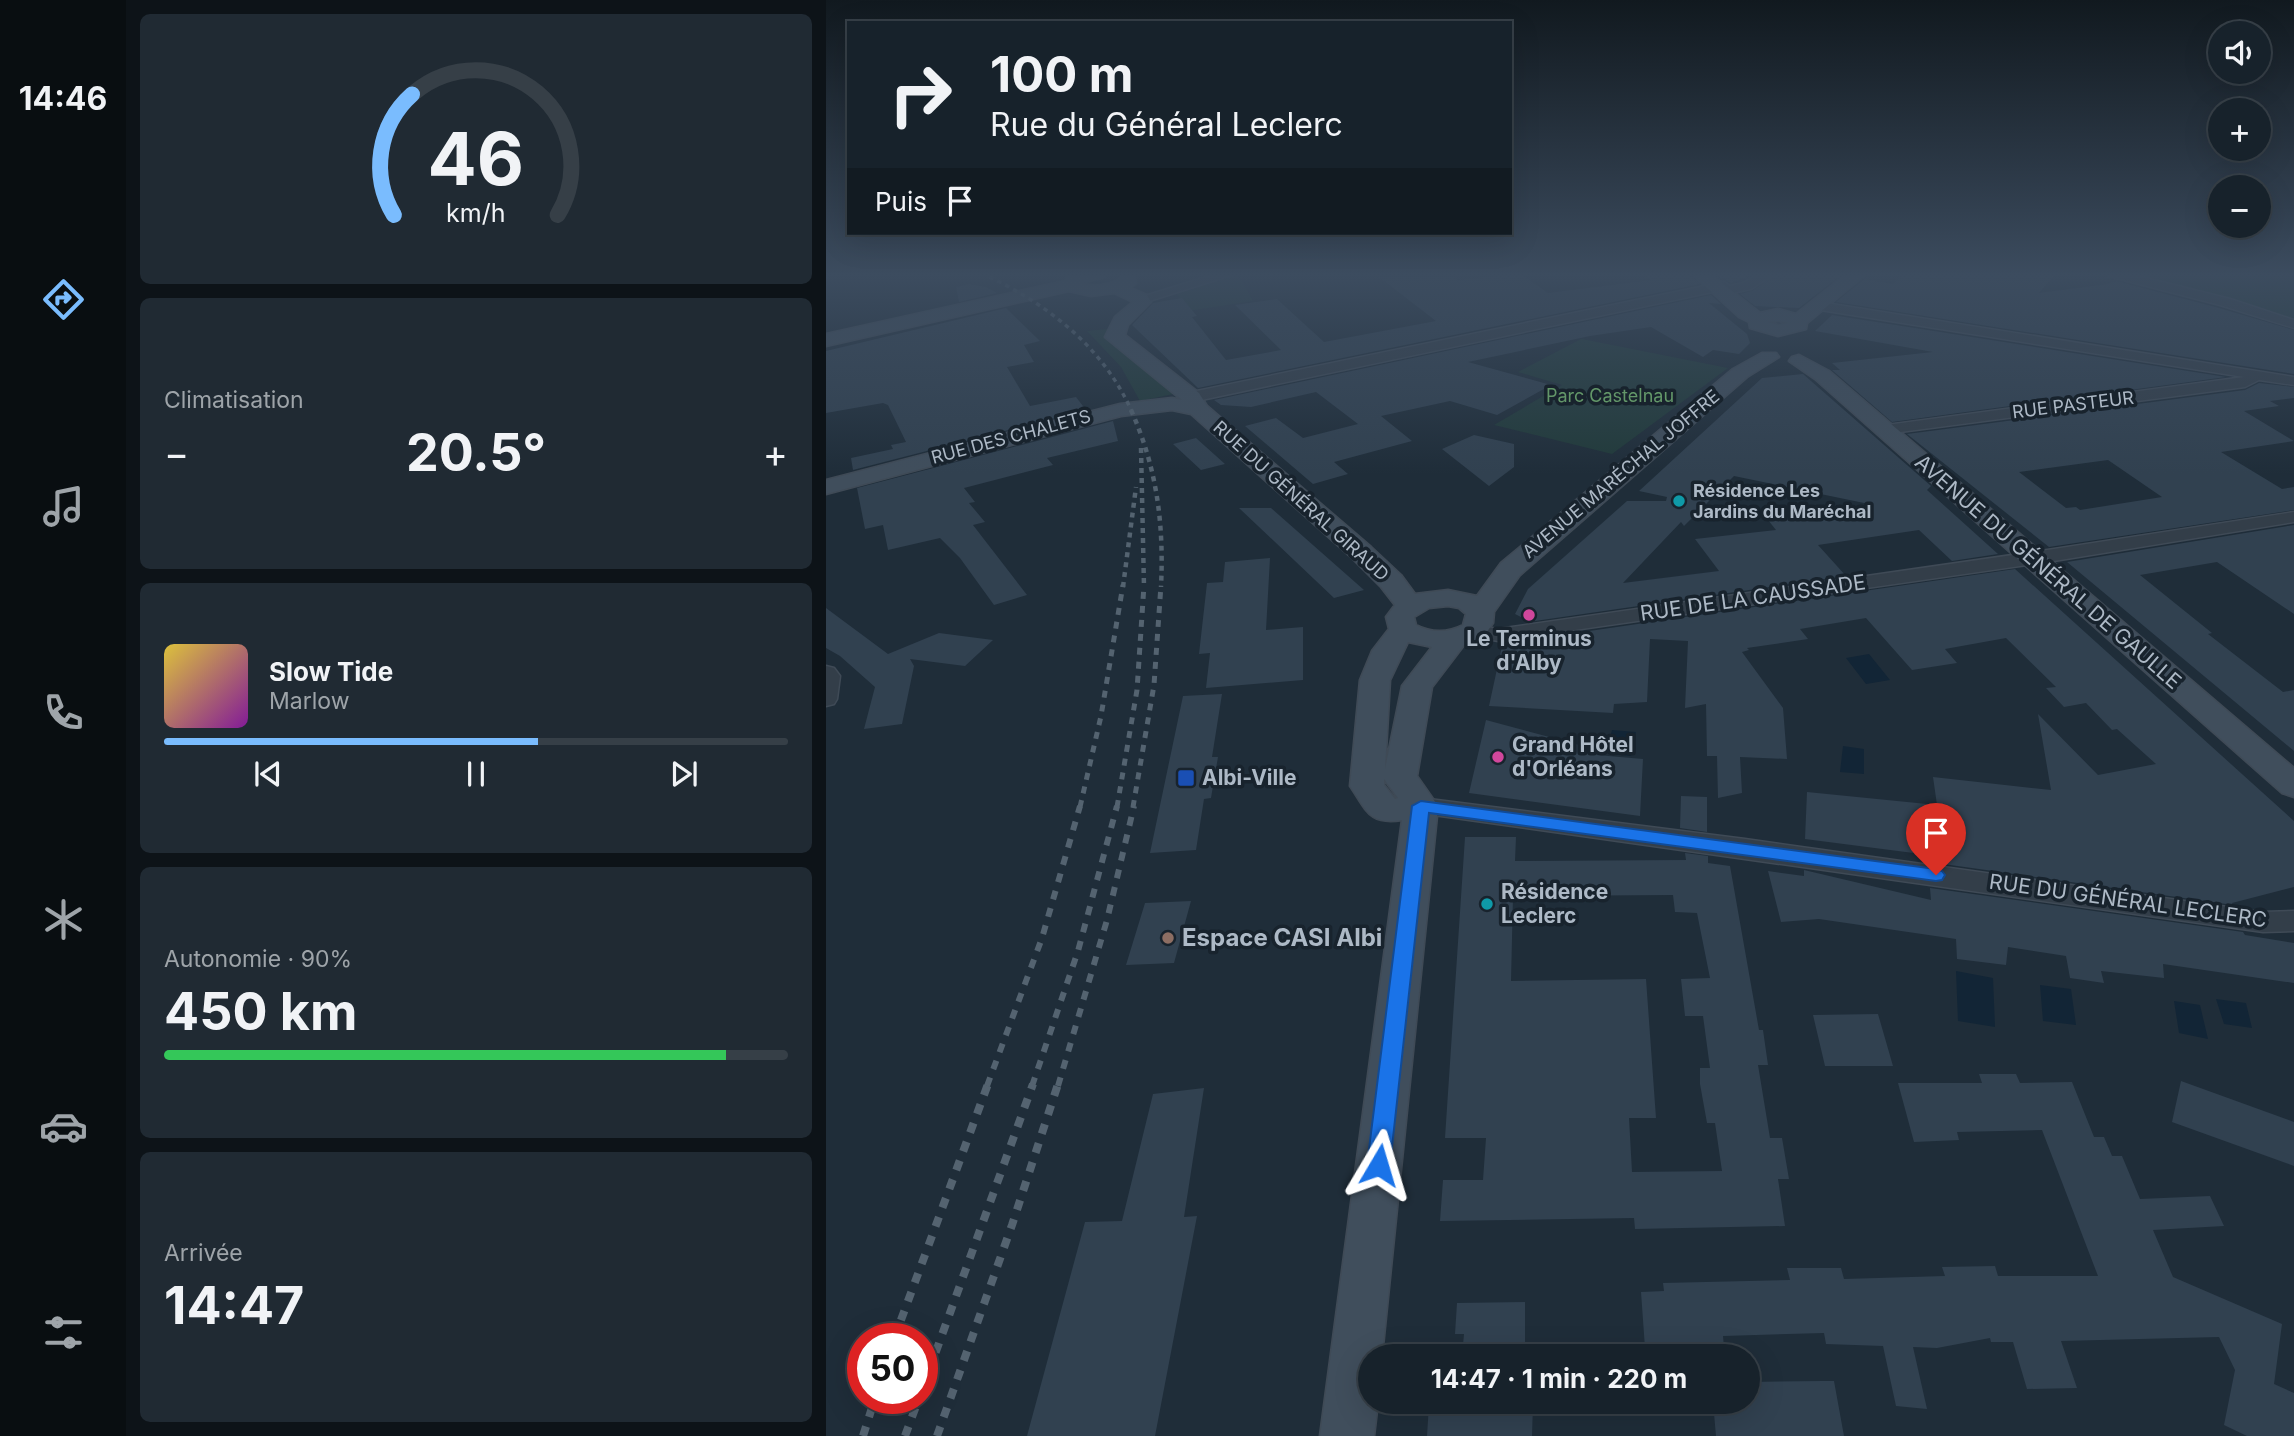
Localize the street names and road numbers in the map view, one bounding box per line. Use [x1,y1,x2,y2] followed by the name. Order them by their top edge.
[1517,384,1723,562] street label: AVENUE MARÉCHAL JOFFRE
[2011,387,2135,422] street label: RUE PASTEUR
[929,405,1093,468] street label: RUE DES CHALETS
[1209,416,1394,585] street label: RUE DU GÉNÉRAL GIRAUD
[1910,448,2187,694] street label: AVENUE DU GÉNÉRAL DE GAULLE
[1639,569,1867,626] street label: RUE DE LA CAUSSADE
[1988,868,2269,932] street label: RUE DU GÉNÉRAL LECLERC

